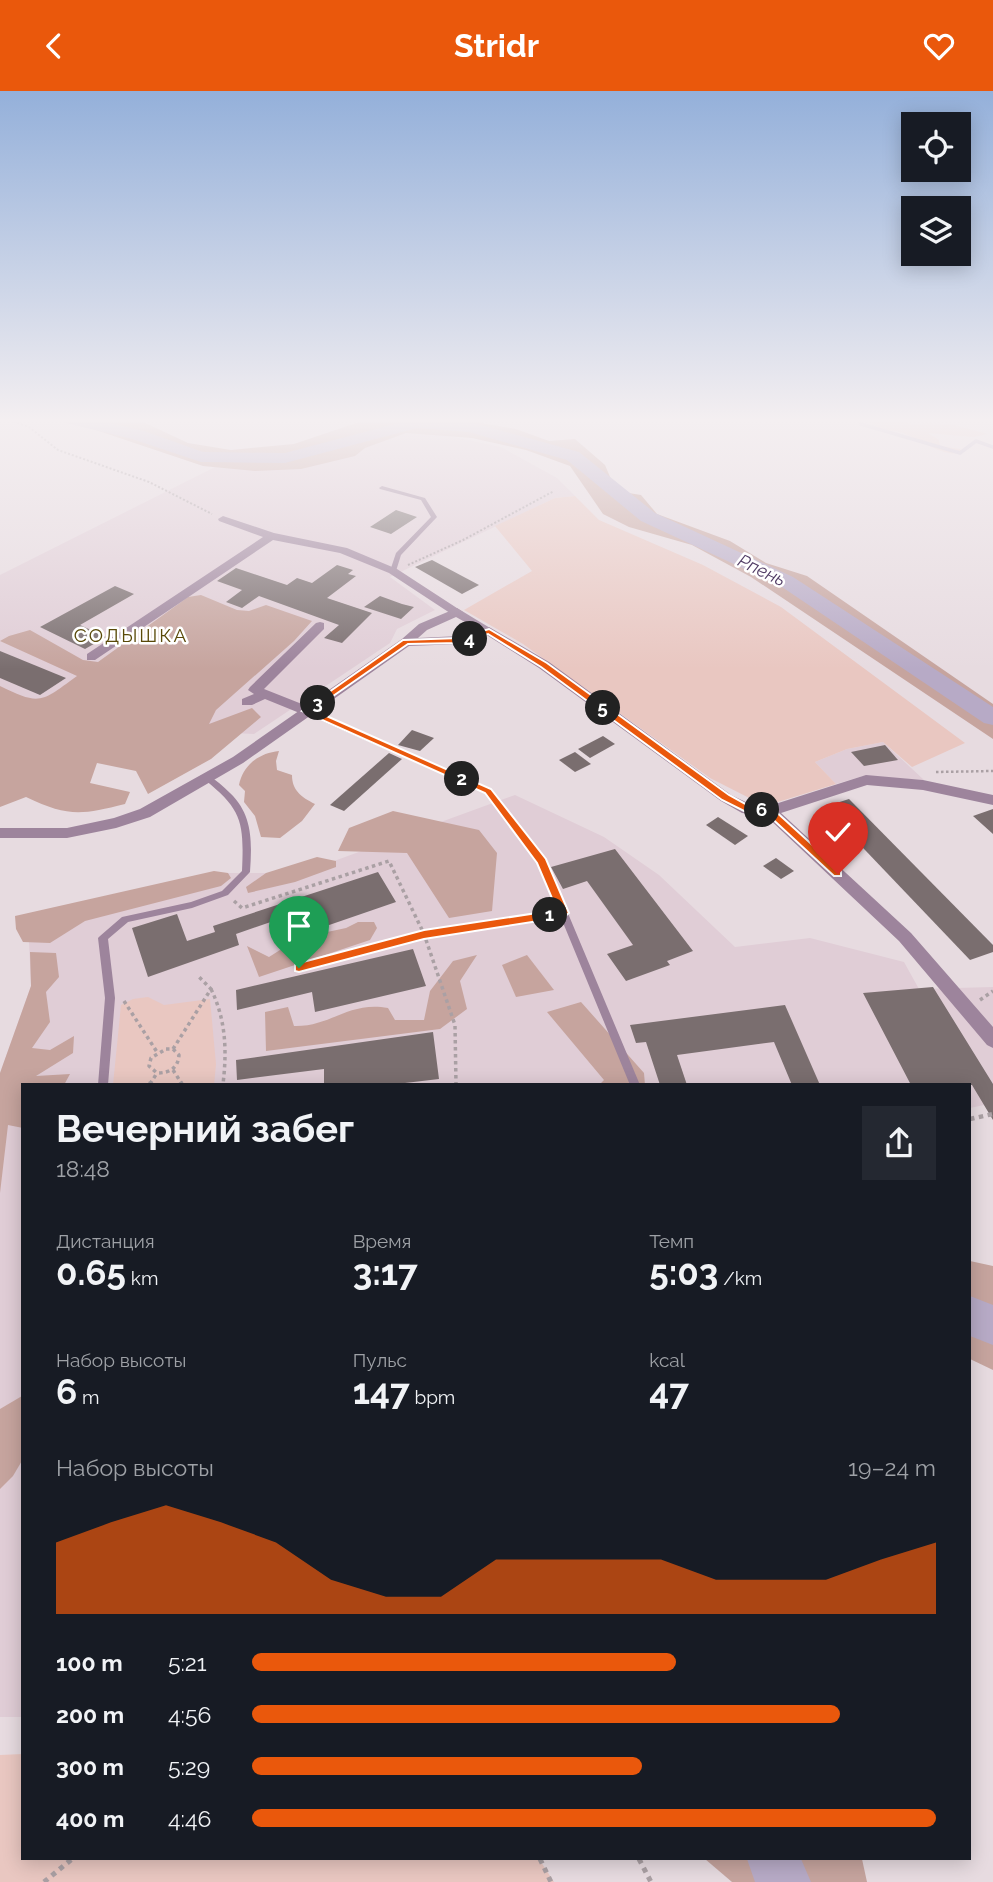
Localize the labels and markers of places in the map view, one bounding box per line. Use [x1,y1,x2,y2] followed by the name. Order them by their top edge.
[452,621,488,657] pin: 4
[300,685,336,721] pin: 3
[586,691,620,725] pin: 5
[444,761,480,797] pin: 2
[744,793,780,827] pin: 6
[808,802,868,874] pin
[269,896,329,968] pin
[532,897,568,933] pin: 1

